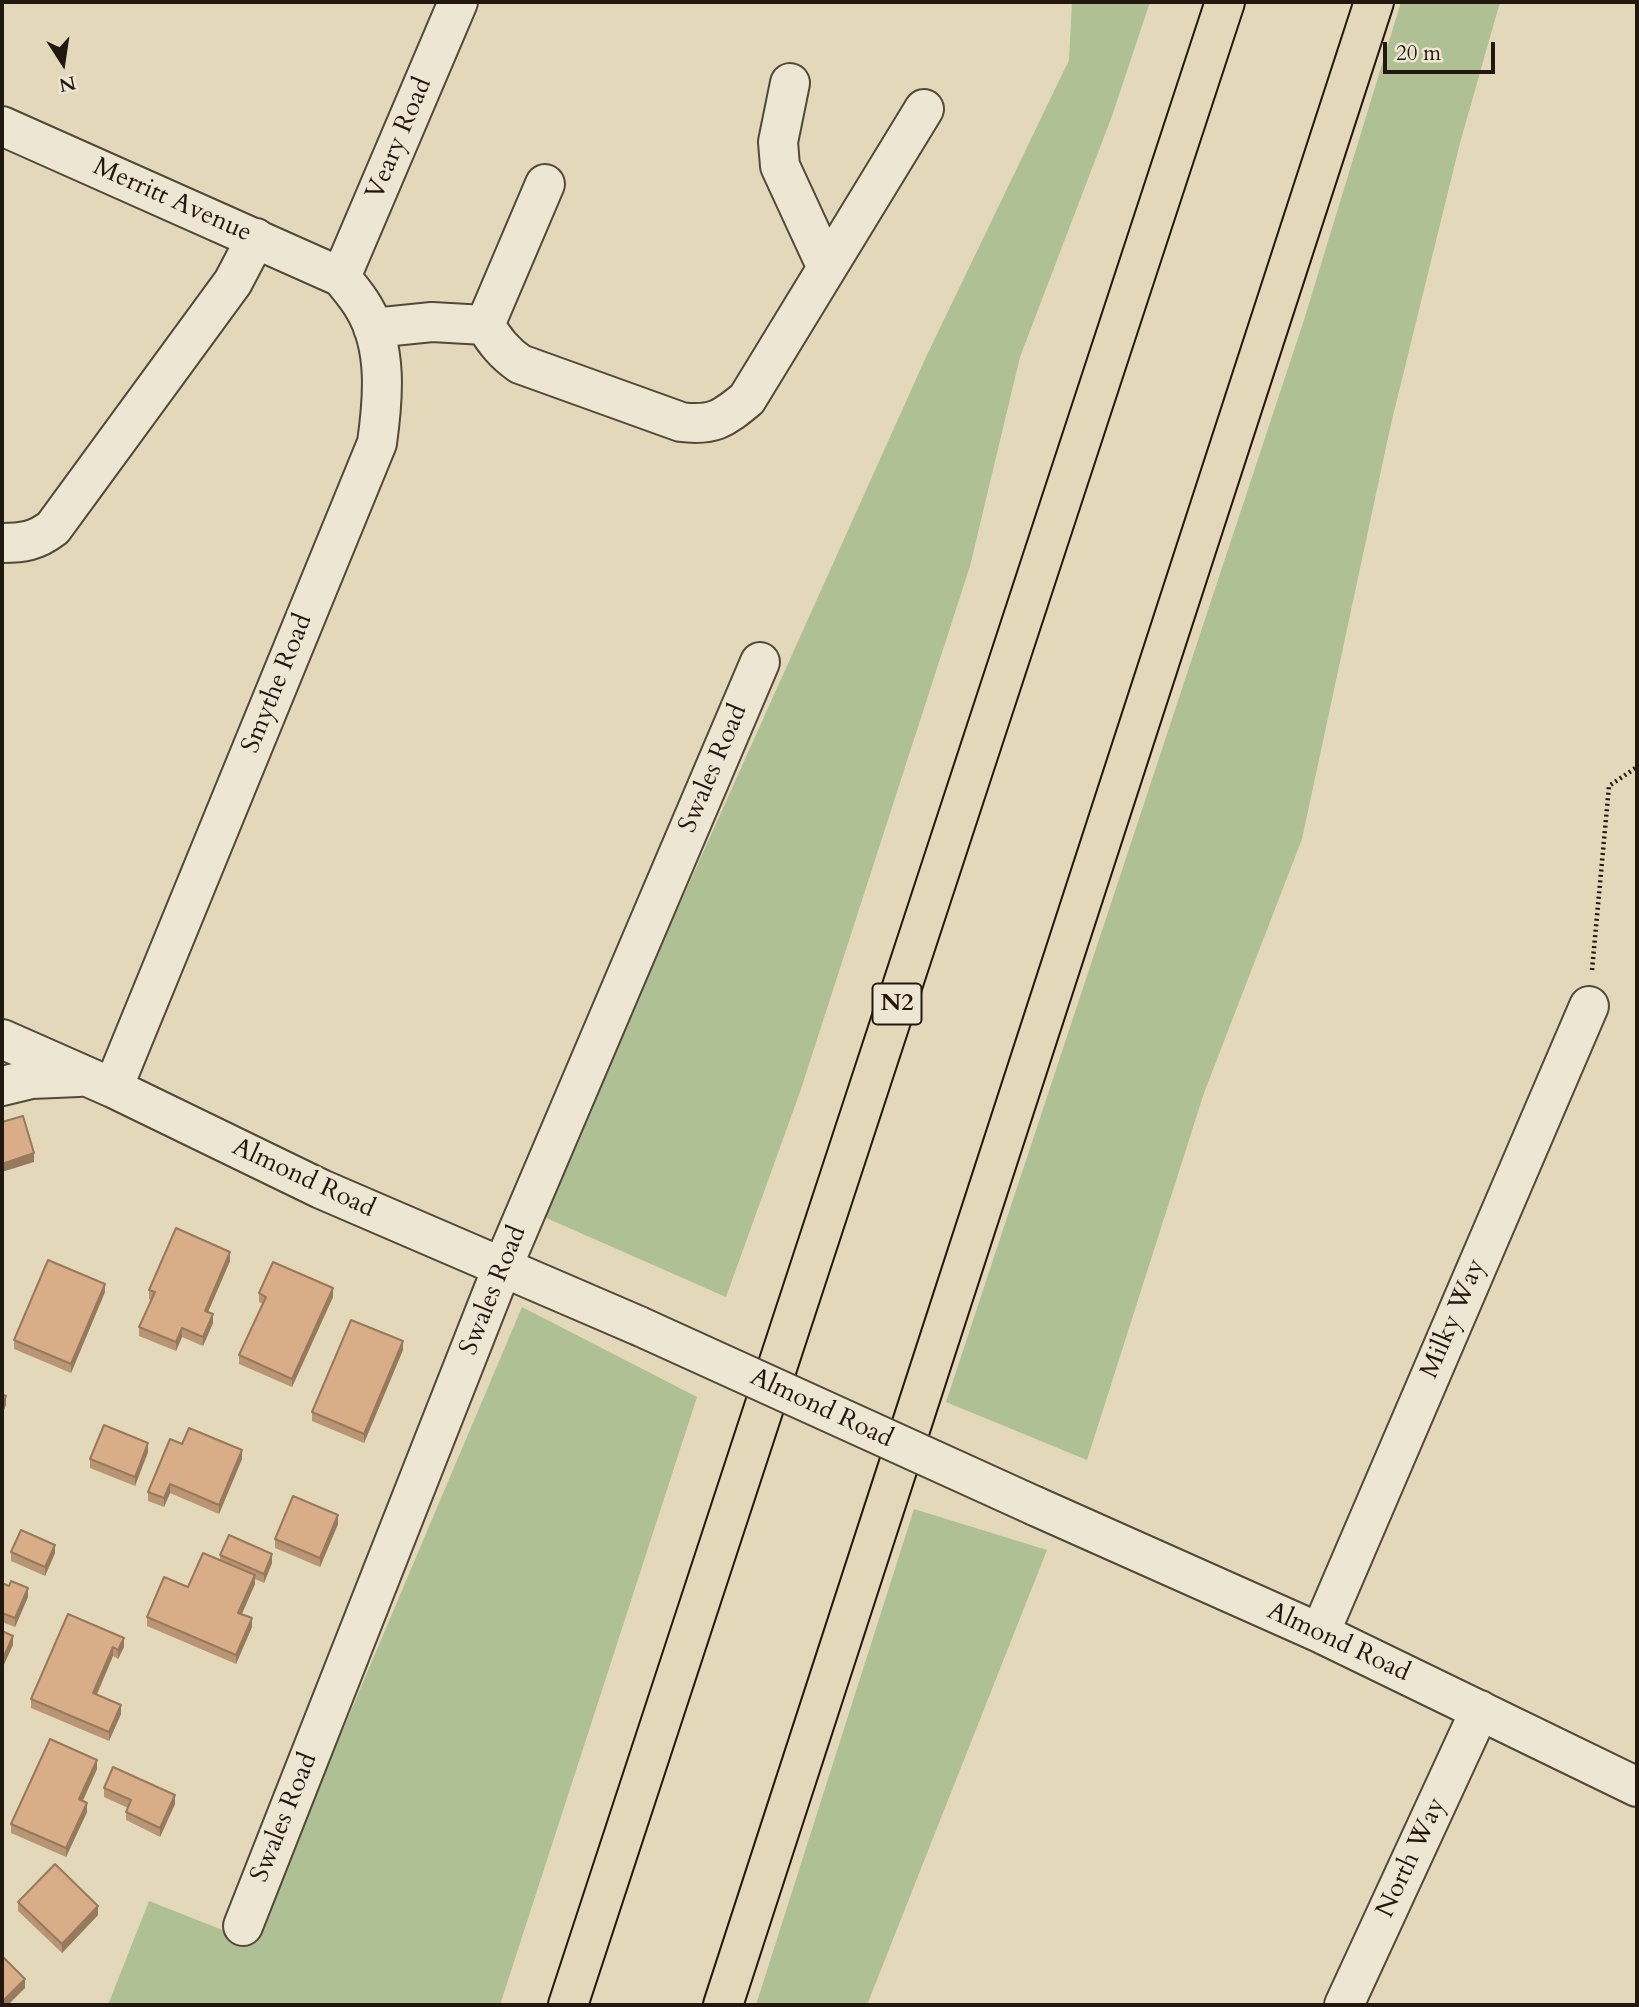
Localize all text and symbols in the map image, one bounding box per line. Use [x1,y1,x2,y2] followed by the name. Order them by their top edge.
[28,28,98,98] north arrow
[1387,28,1499,72] scale bar
[1396,39,1441,68] text: 20 m
[57,69,78,98] text: N
[360,73,440,205] street label: Veary Road
[88,152,256,250] street label: Merritt Avenue
[236,610,320,758] street label: Smythe Road
[673,700,755,838] street label: Swales Road
[872,984,922,1024] road number: N2
[227,1132,379,1226] street label: Almond Road
[454,1222,534,1360] street label: Swales Road
[1415,1255,1493,1383] street label: Milky Way
[745,1362,897,1456] street label: Almond Road
[1262,1596,1414,1690] street label: Almond Road
[245,1749,325,1887] street label: Swales Road
[1371,1793,1453,1923] street label: North Way

